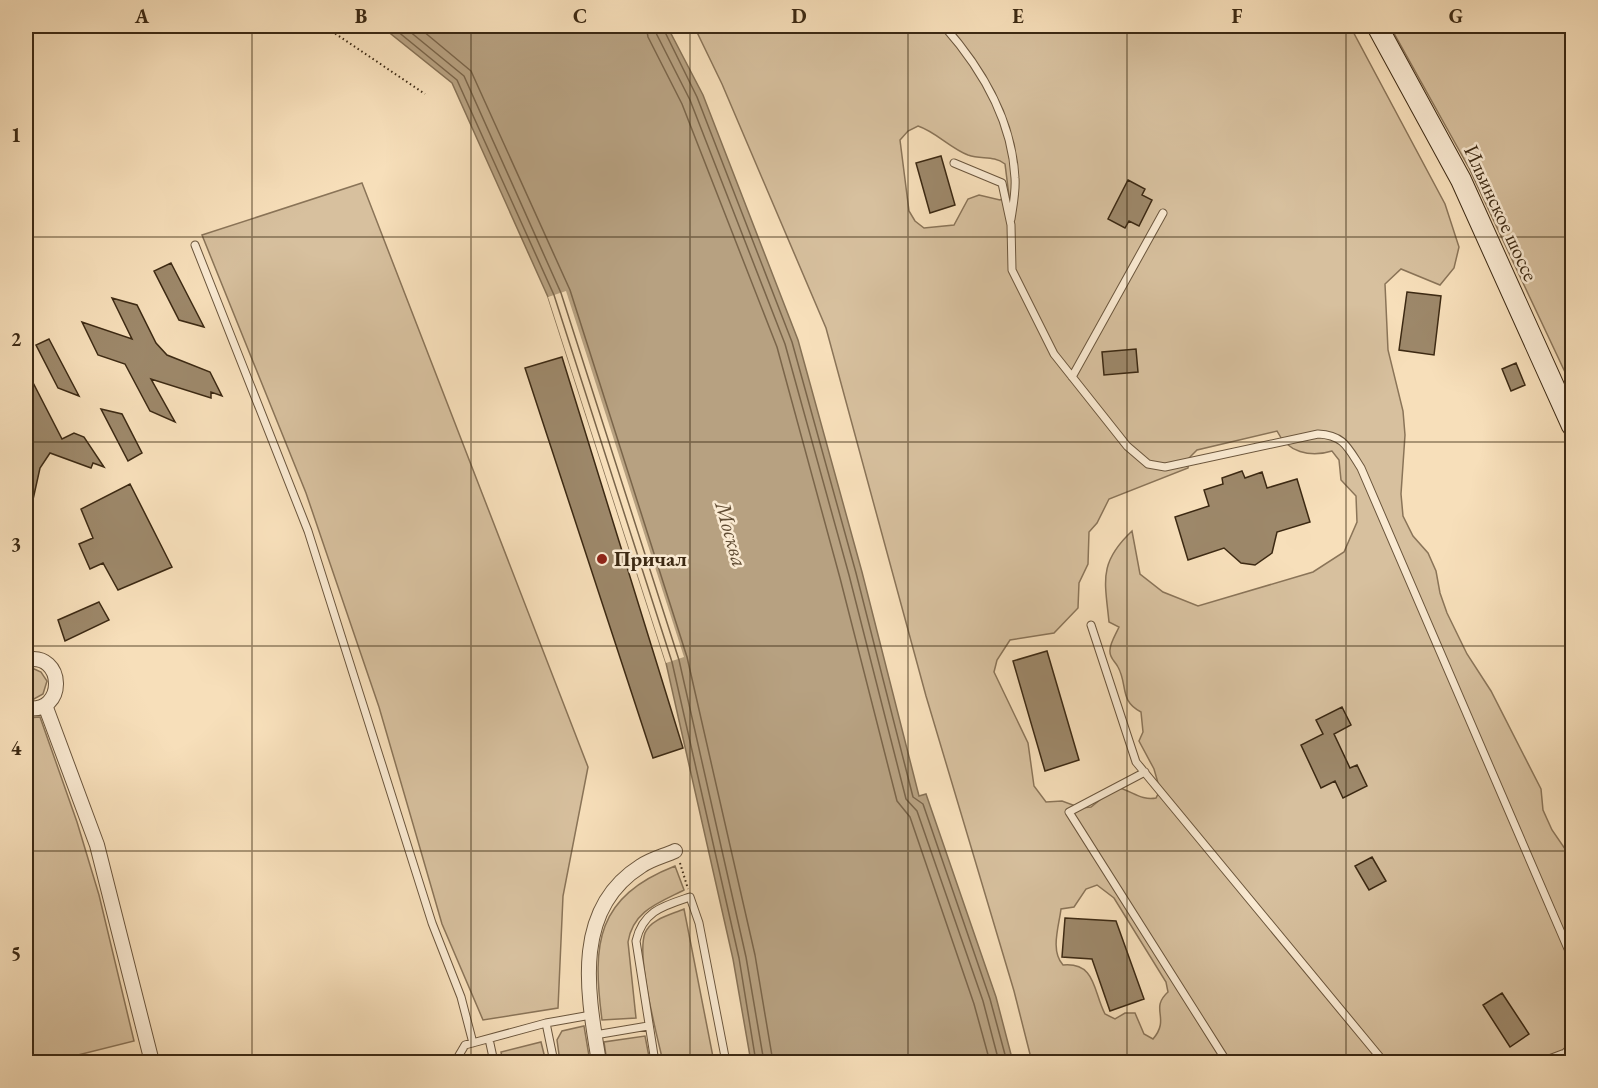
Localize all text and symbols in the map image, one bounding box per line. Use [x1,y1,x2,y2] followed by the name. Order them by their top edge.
[134,3,150,29] text: A
[355,3,367,29] text: B
[573,3,587,29] text: C
[791,3,807,29] text: D
[1012,3,1024,29] text: E
[1232,3,1243,29] text: F
[1449,3,1463,29] text: G
[11,122,21,148] text: 1
[1458,140,1545,285] street label: Ильинское шоссе
[11,326,22,352] text: 2
[708,496,755,570] water label: Москва
[11,531,21,557] text: 3
[614,545,687,572] place label: Причал
[595,552,609,566] marker: Причал
[11,735,22,761] text: 4
[11,940,21,966] text: 5

